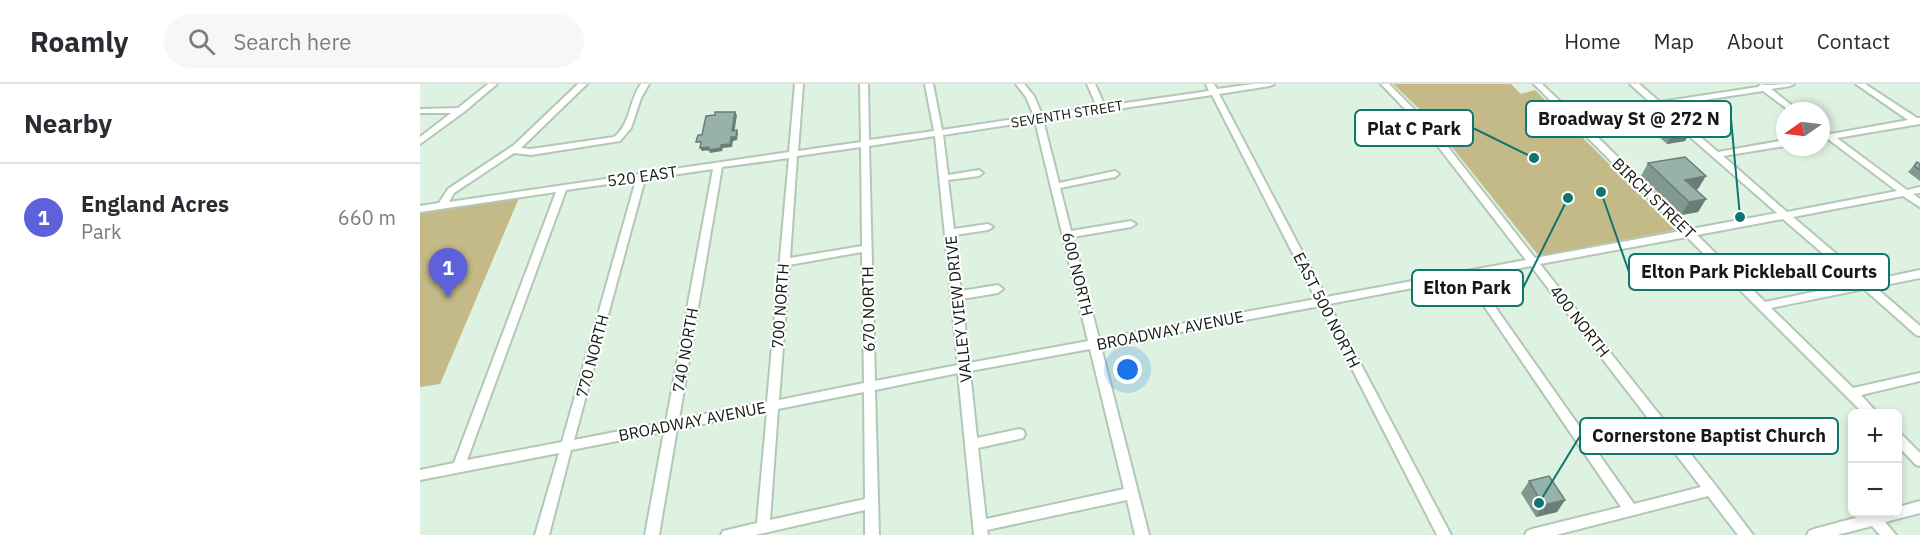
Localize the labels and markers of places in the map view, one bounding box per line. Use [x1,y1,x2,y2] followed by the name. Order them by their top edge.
[1526,101,1731,137] callout: Broadway St @ 272 N
[1355,110,1473,146] callout: Plat C Park
[429,248,468,298] pin: 1
[1629,254,1889,290] callout: Elton Park Pickleball Courts
[1412,270,1523,306] callout: Elton Park
[1580,418,1838,454] callout: Cornerstone Baptist Church

